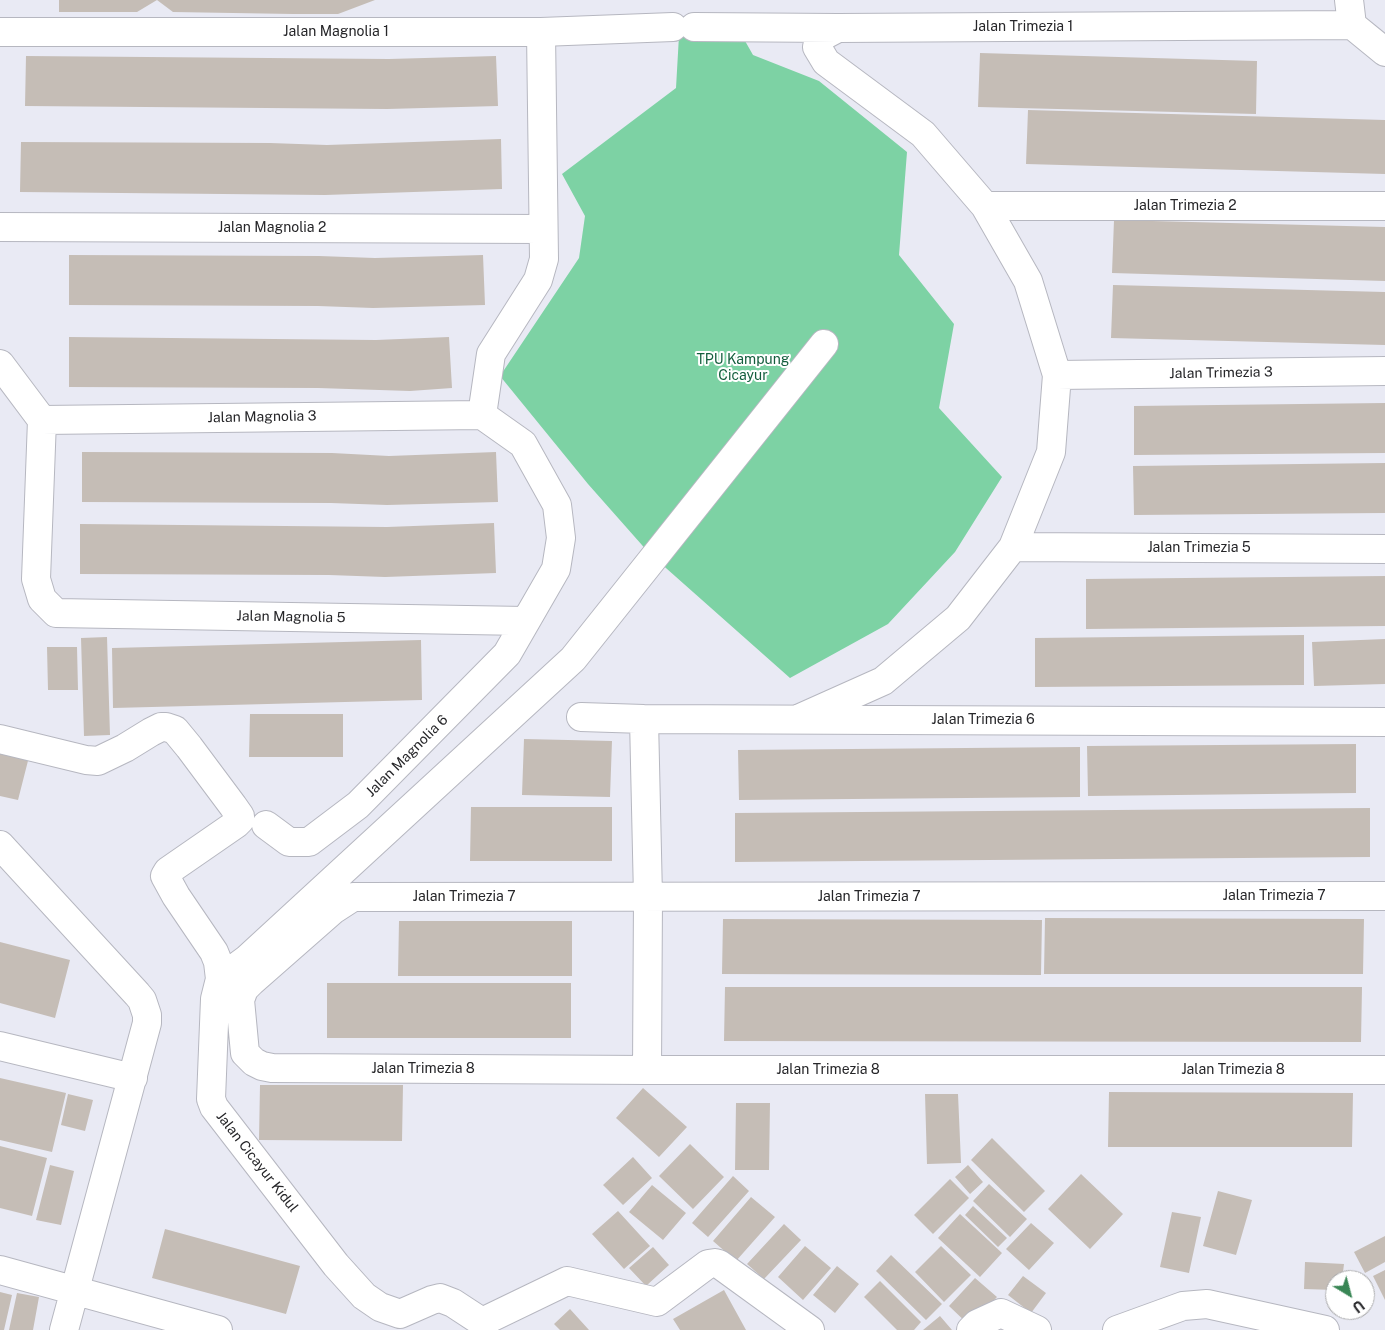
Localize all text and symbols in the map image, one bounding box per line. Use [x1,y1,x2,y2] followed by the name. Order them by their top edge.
[973,19,1073,35] street label: Jalan Trimezia 1
[283,24,389,40] street label: Jalan Magnolia 1
[1133,198,1237,214] street label: Jalan Trimezia 2
[218,220,326,236] street label: Jalan Magnolia 2
[696,352,790,384] park label: TPU Kampung Cicayur
[1169,364,1273,382] street label: Jalan Trimezia 3
[207,408,317,426] street label: Jalan Magnolia 3
[1147,540,1251,556] street label: Jalan Trimezia 5
[236,608,346,626] street label: Jalan Magnolia 5
[363,712,451,800] street label: Jalan Magnolia 6
[931,712,1035,728] street label: Jalan Trimezia 6
[1222,888,1326,904] street label: Jalan Trimezia 7
[412,889,516,905] street label: Jalan Trimezia 7
[817,889,921,905] street label: Jalan Trimezia 7
[371,1061,475,1077] street label: Jalan Trimezia 8
[776,1062,880,1078] street label: Jalan Trimezia 8
[1181,1062,1285,1078] street label: Jalan Trimezia 8
[212,1108,302,1216] street label: Jalan Cicayur Kidul
[1325,1270,1375,1320] north arrow
[1350,1297,1367,1316] text: U

